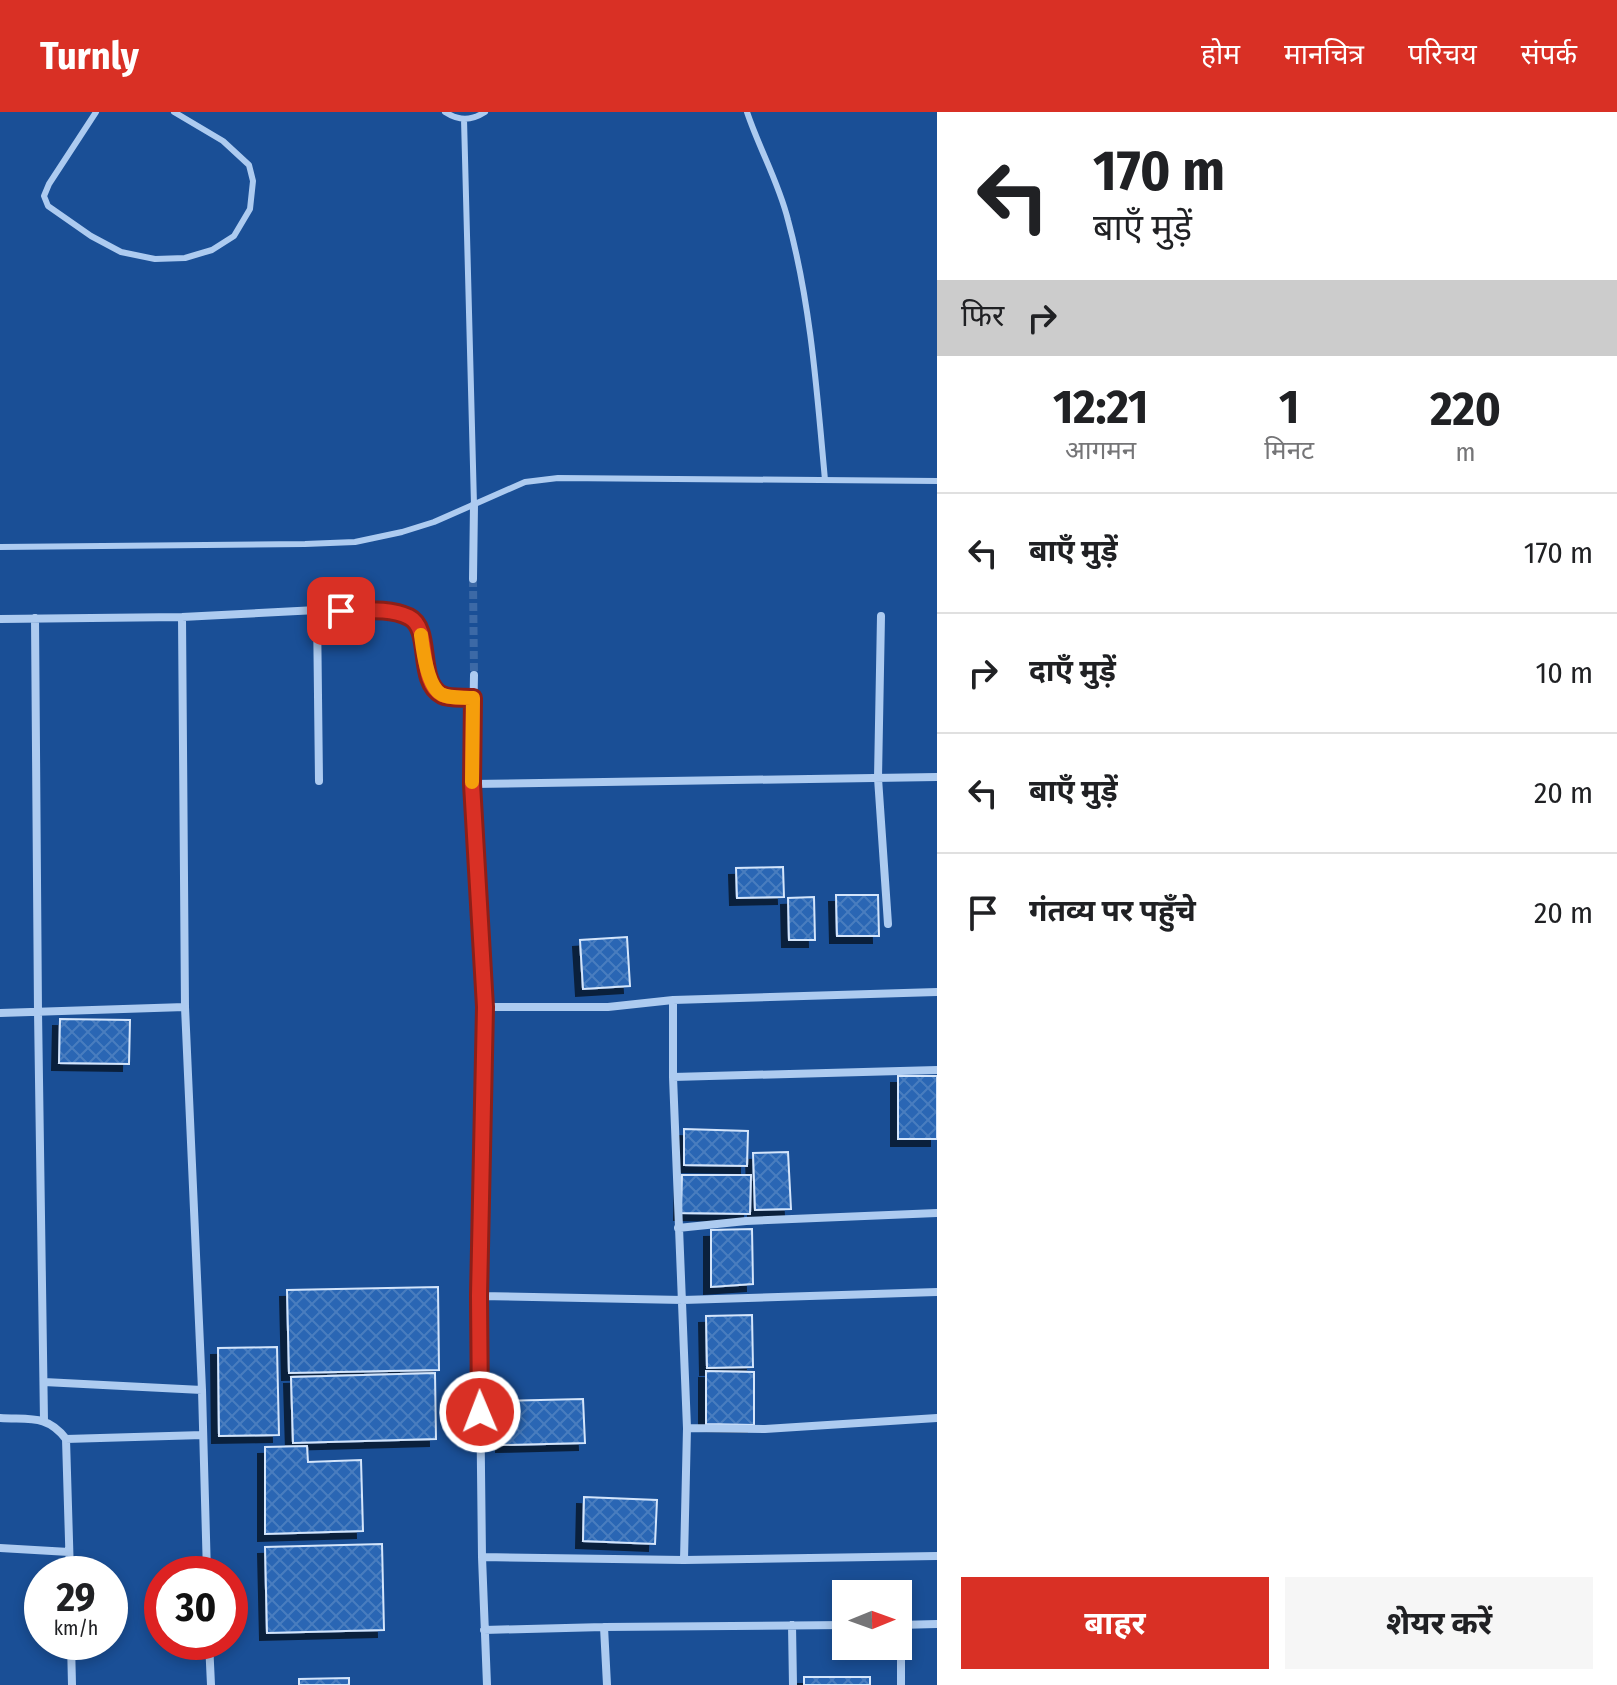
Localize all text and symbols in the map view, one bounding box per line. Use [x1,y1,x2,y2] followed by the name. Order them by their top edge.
[40,33,139,79] text: Turnly
[1201,38,1240,71] text: होम
[1284,38,1364,71] text: मानचित्र
[1408,38,1477,71] text: परिचय
[1521,38,1577,71] text: संपर्क
[1093,138,1225,205] text: 170 m
[961,144,1065,248] icon: left
[1093,206,1192,250] text: बाएँ मुड़ें
[1020,296,1064,340] icon: right
[961,298,1004,334] text: फिर
[1053,378,1148,436] text: 12:21
[1279,378,1299,436] text: 1
[1430,380,1501,438] text: 220
[1065,435,1136,466] text: आगमन
[1264,435,1314,466] text: मिनट
[1456,437,1476,468] text: m
[961,531,1005,575] icon: left
[1029,533,1118,569] text: बाएँ मुड़ें
[1524,535,1593,571] text: 170 m
[307,577,375,645] pin
[319,589,363,633] icon: arrive
[961,651,1005,695] icon: right
[1029,653,1116,689] text: दाएँ मुड़ें
[1536,655,1593,691] text: 10 m
[961,771,1005,815] icon: left
[1029,773,1118,809] text: बाएँ मुड़ें
[1534,775,1593,811] text: 20 m
[961,891,1005,935] icon: arrive
[1029,893,1196,929] text: गंतव्य पर पहुँचे
[1534,895,1593,931] text: 20 m
[438,1370,522,1454] position arrow
[144,1556,248,1660] speed limit sign: 30
[56,1574,95,1622] text: 29
[961,1577,1269,1669] button: बाहर
[1285,1577,1593,1669] button: शेयर करें
[832,1580,912,1660] north arrow
[832,1580,912,1660] map controls
[54,1616,98,1640] text: km/h

